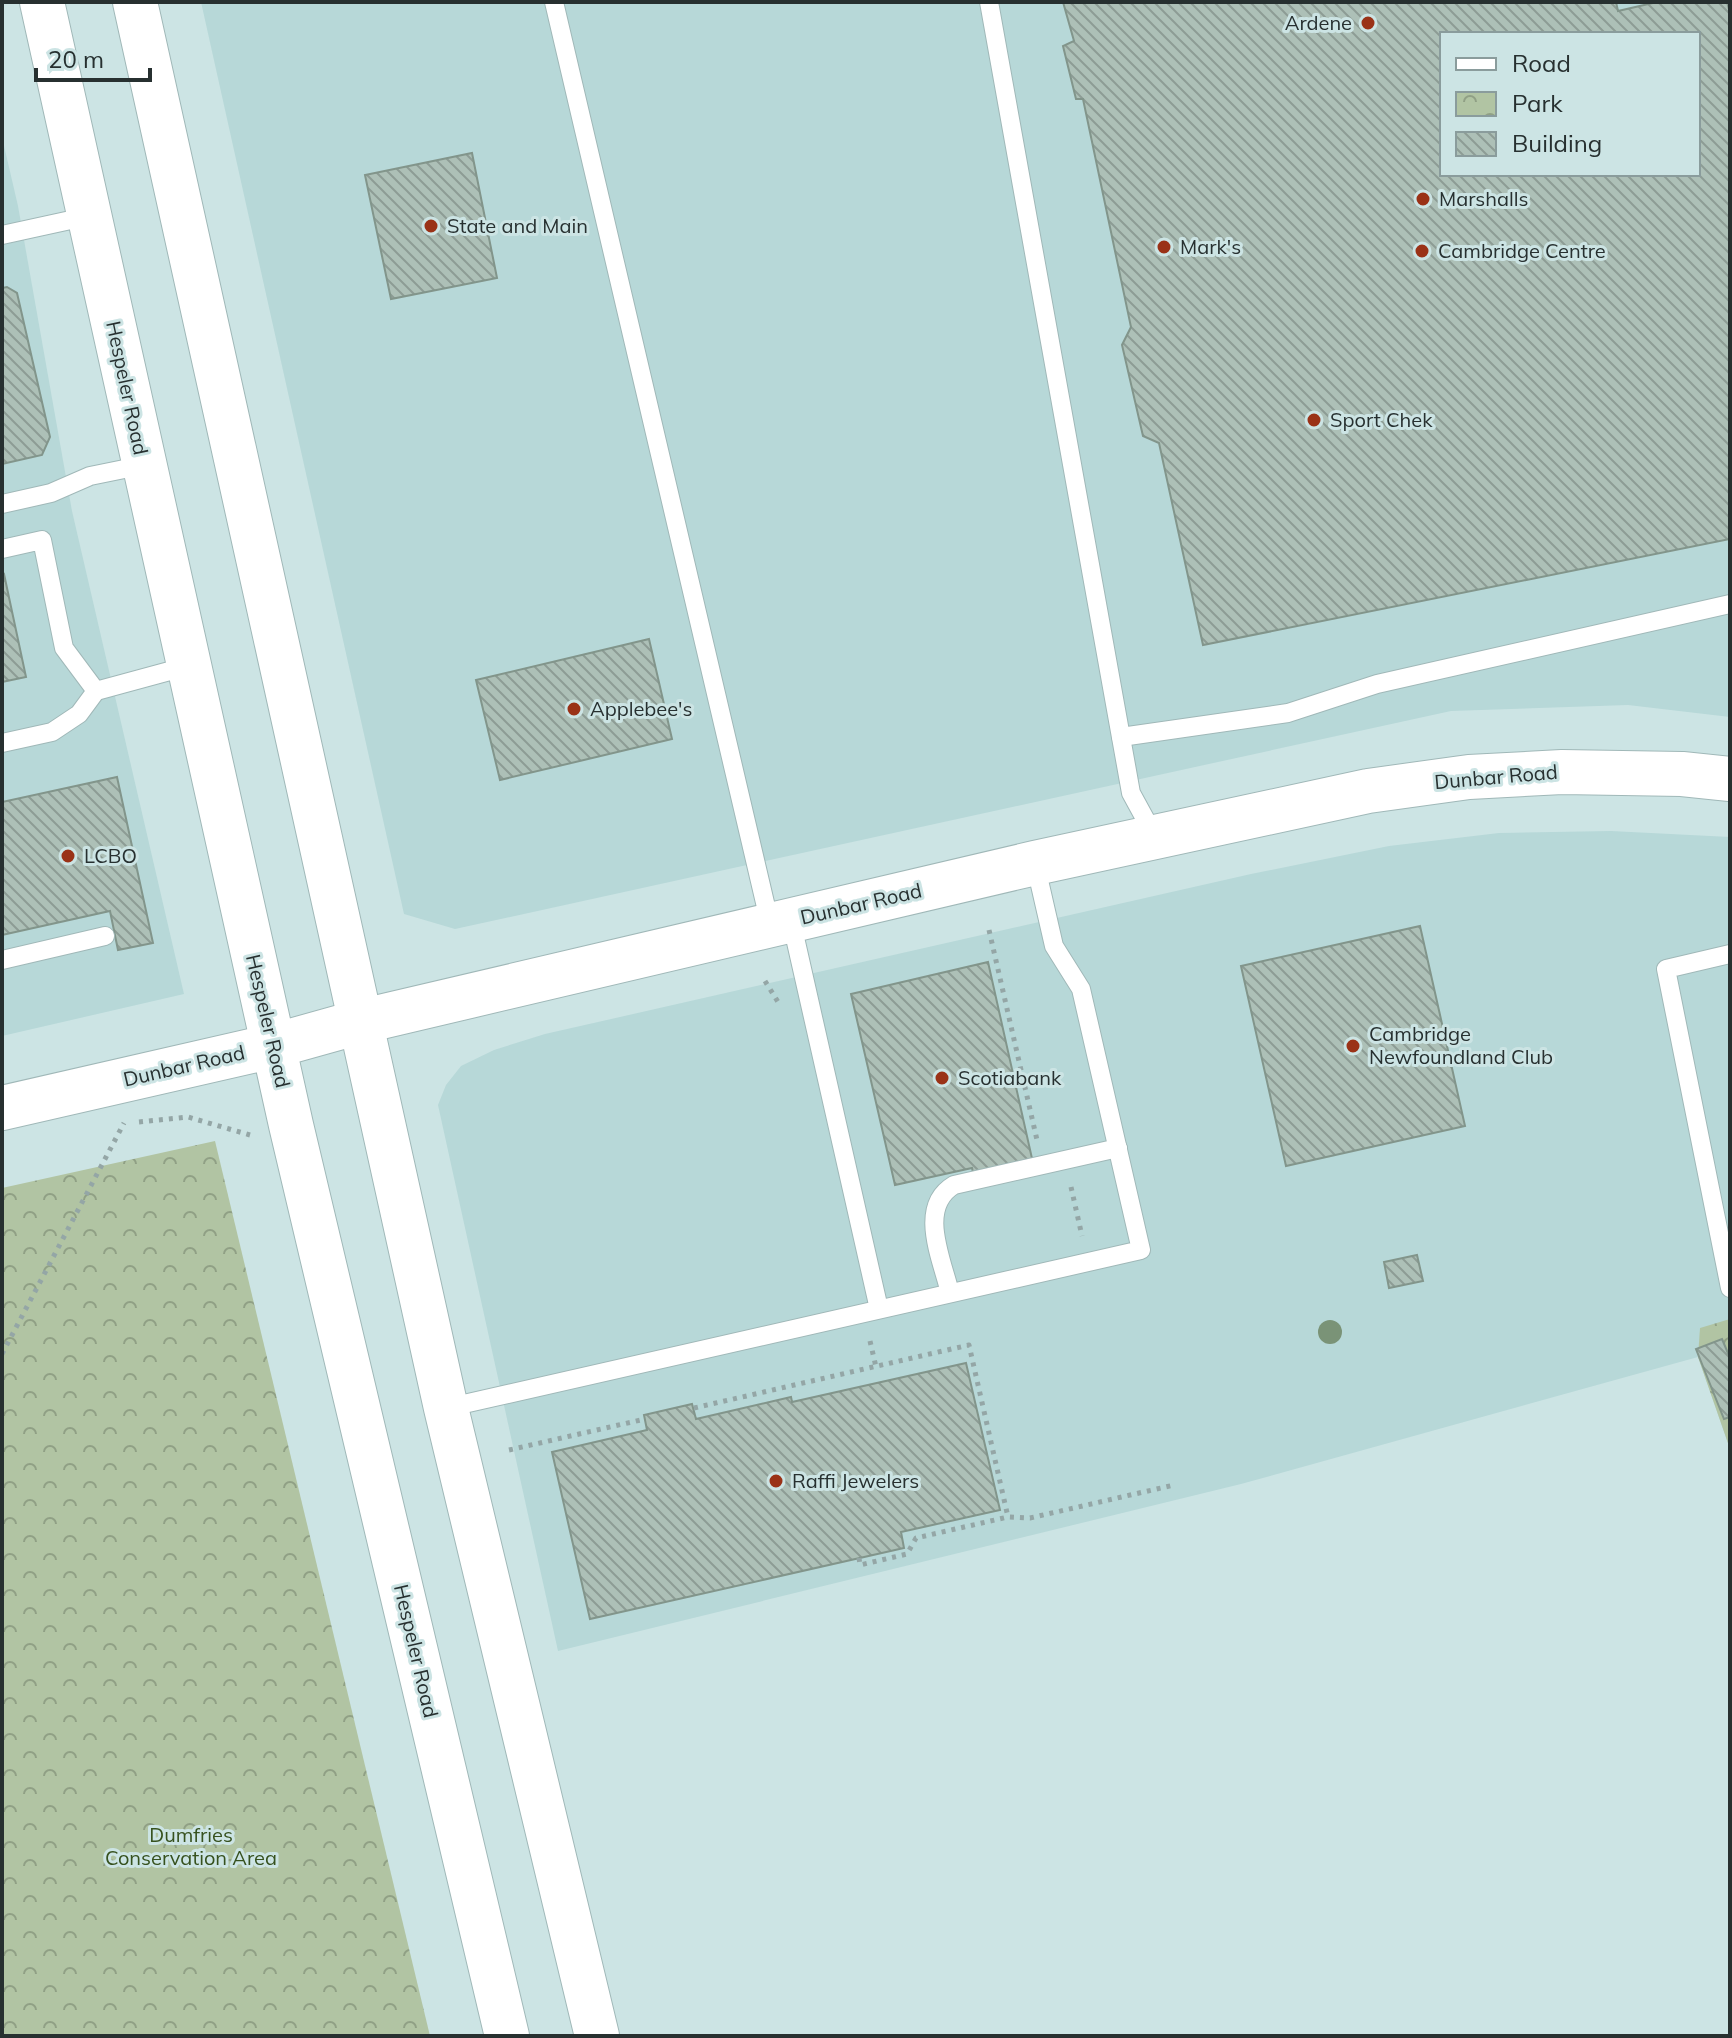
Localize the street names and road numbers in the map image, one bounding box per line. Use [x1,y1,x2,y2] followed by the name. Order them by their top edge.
[101,319,154,457] street label: Hespeler Road
[1433,759,1559,794] street label: Dunbar Road
[798,877,924,930] street label: Dunbar Road
[241,952,296,1090] street label: Hespeler Road
[121,1039,247,1092] street label: Dunbar Road
[389,1582,444,1720] street label: Hespeler Road

